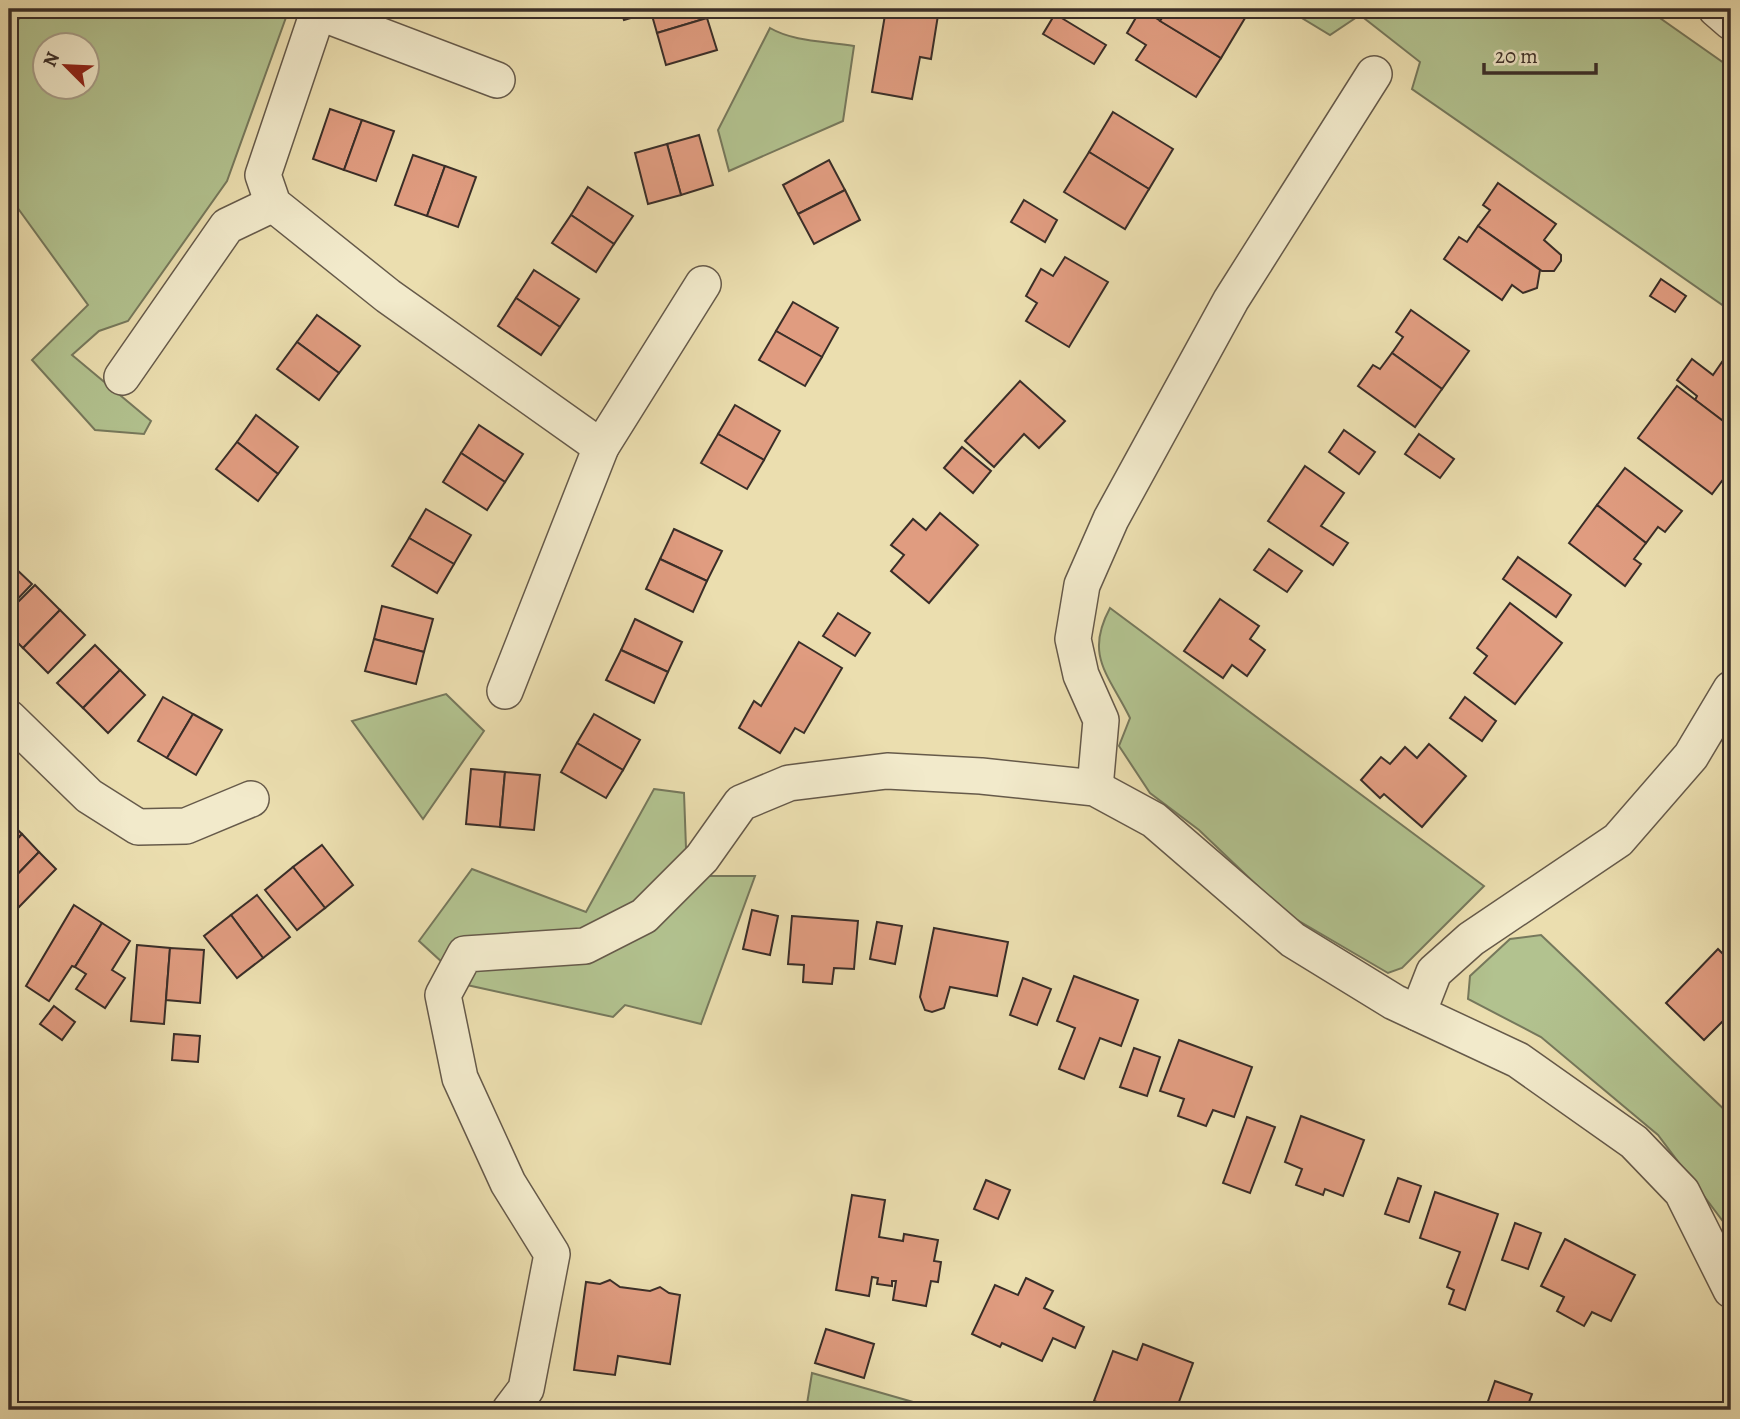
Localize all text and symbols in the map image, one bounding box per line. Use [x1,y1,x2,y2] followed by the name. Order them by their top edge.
[32,32,102,102] north arrow
[1484,32,1596,76] scale bar
[1495,42,1538,70] text: 20 m
[37,48,66,71] text: N

